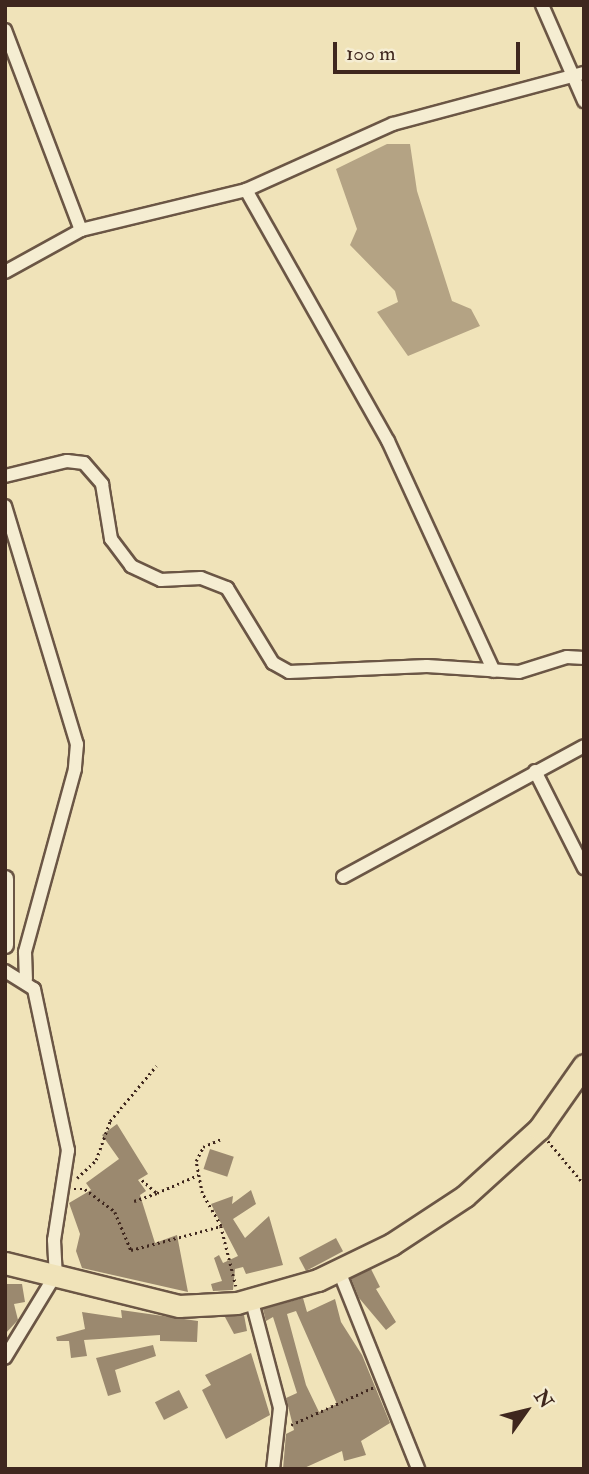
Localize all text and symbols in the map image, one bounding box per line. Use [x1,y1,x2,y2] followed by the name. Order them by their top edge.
[337,28,524,72] scale bar
[346,40,396,67] text: 100 m
[491,1376,561,1446] north arrow
[529,1385,558,1413] text: N

